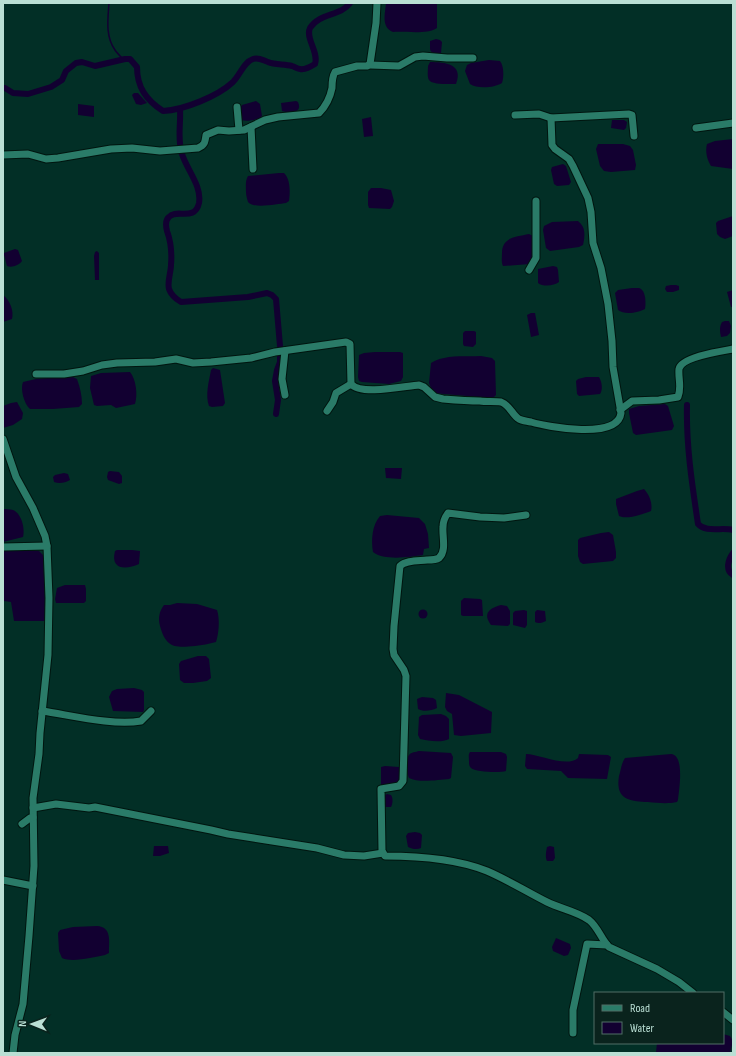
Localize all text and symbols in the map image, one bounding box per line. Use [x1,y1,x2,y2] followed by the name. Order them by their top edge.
[594,992,724,1044] legend
[630,1001,650,1016] text: Road
[12,1004,52,1044] north arrow
[16,1021,29,1027] text: N
[630,1021,654,1036] text: Water

